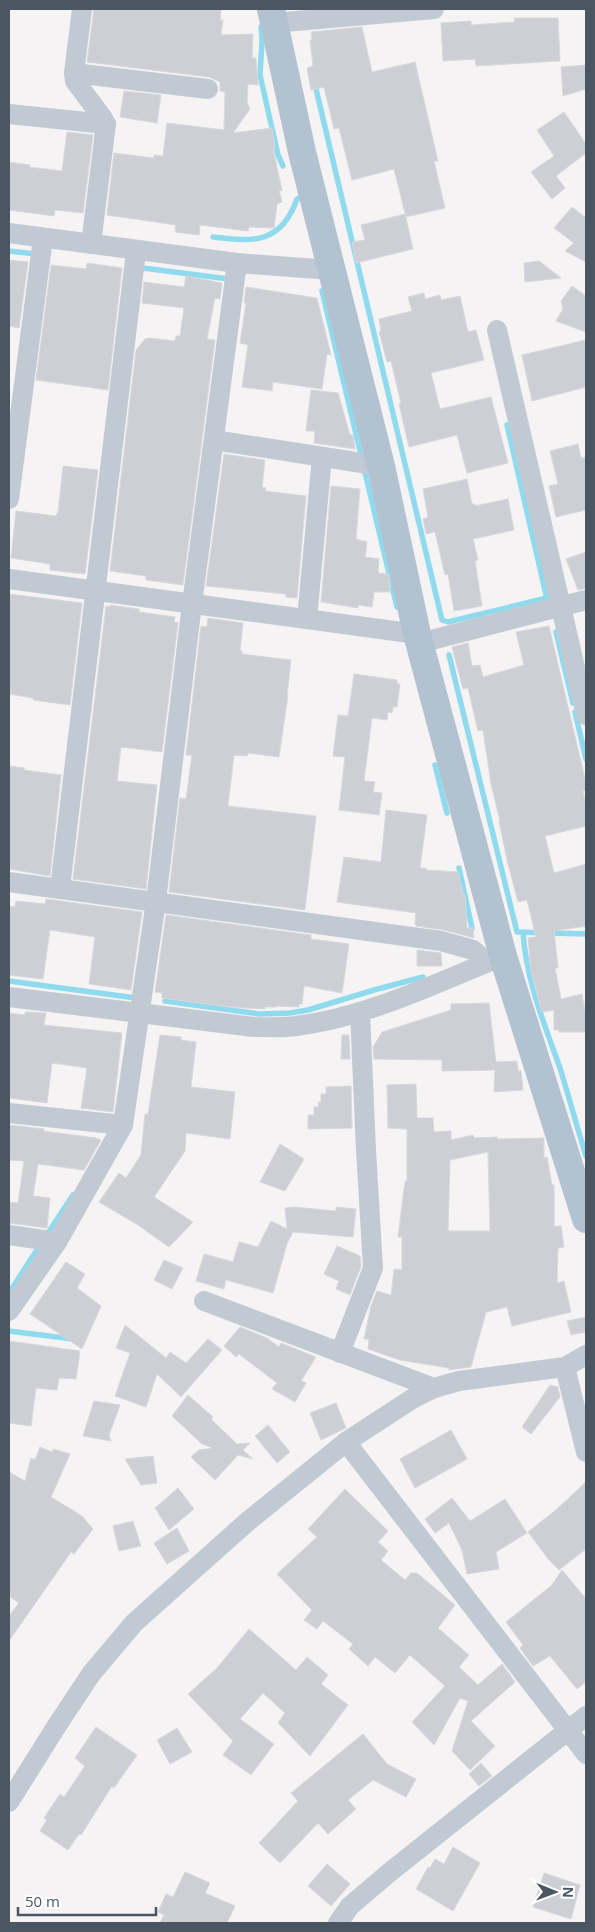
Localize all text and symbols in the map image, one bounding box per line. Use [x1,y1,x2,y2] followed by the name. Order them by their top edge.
[530,1867,580,1917] north arrow
[18,1884,155,1916] scale bar
[559,1886,578,1898] text: N
[25,1891,60,1911] text: 50 m

